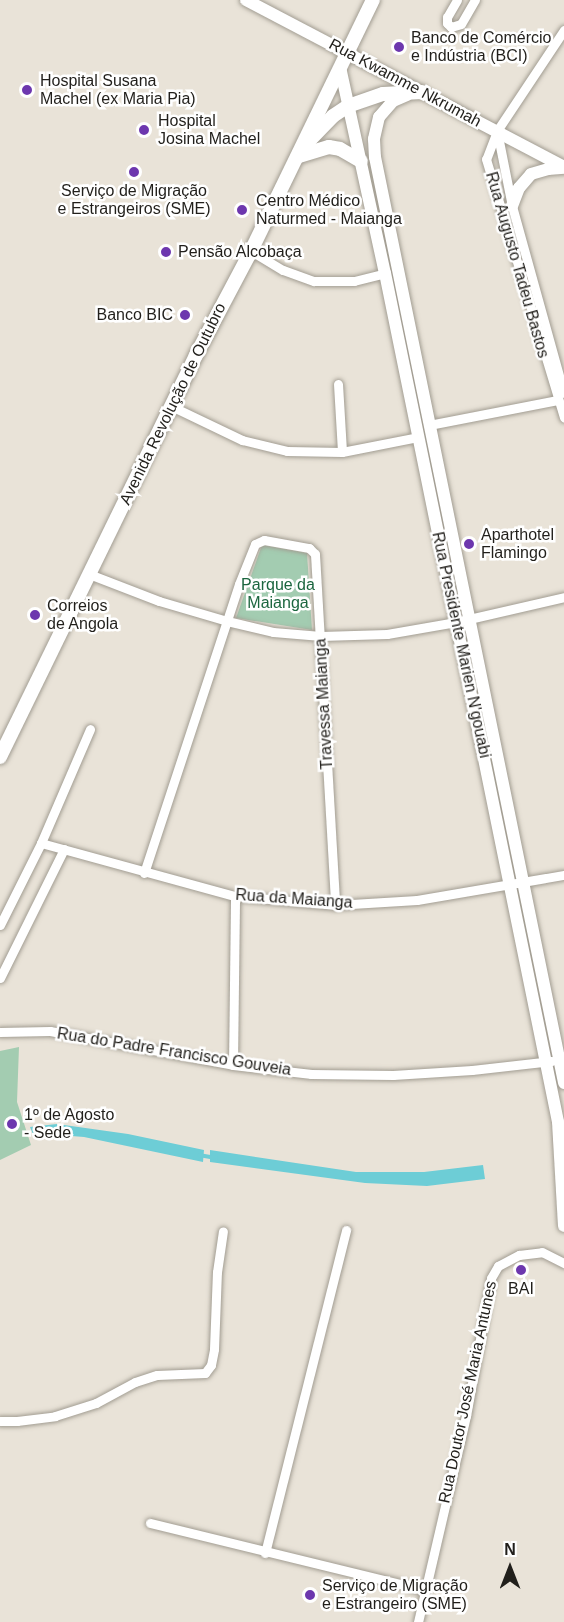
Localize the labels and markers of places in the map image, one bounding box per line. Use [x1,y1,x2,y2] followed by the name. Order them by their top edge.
[411,28,552,66] place label: Banco de Comércio e Indústria (BCI)
[392,40,406,54] marker: Banco de Comércio e Indústria (BCI)
[40,71,196,109] place label: Hospital Susana Machel (ex Maria Pia)
[18,81,36,99] marker: Hospital Susana Machel (ex Maria Pia)
[158,111,260,149] place label: Hospital Josina Machel
[135,121,153,139] marker: Hospital Josina Machel
[127,165,141,179] marker: Serviço de Migração e Estrangeiros (SME)
[58,181,210,219] place label: Serviço de Migração e Estrangeiros (SME)
[256,191,402,229] place label: Centro Médico Naturmed - Maianga
[233,201,251,219] marker: Centro Médico Naturmed - Maianga
[178,242,303,262] place label: Pensão Alcobaça
[159,245,173,259] marker: Pensão Alcobaça
[97,305,173,325] place label: Banco BIC
[178,308,192,322] marker: Banco BIC
[481,525,554,563] place label: Aparthotel Flamingo
[462,537,476,551] marker: Aparthotel Flamingo
[47,596,119,634] place label: Correios de Angola
[28,608,42,622] marker: Correios de Angola
[24,1105,115,1143] place label: 1º de Agosto - Sede
[5,1117,19,1131] marker: 1º de Agosto - Sede
[514,1263,528,1277] marker: BAI
[508,1279,534,1299] place label: BAI
[322,1576,468,1614] place label: Serviço de Migração e Estrangeiro (SME)
[303,1588,317,1602] marker: Serviço de Migração e Estrangeiro (SME)

